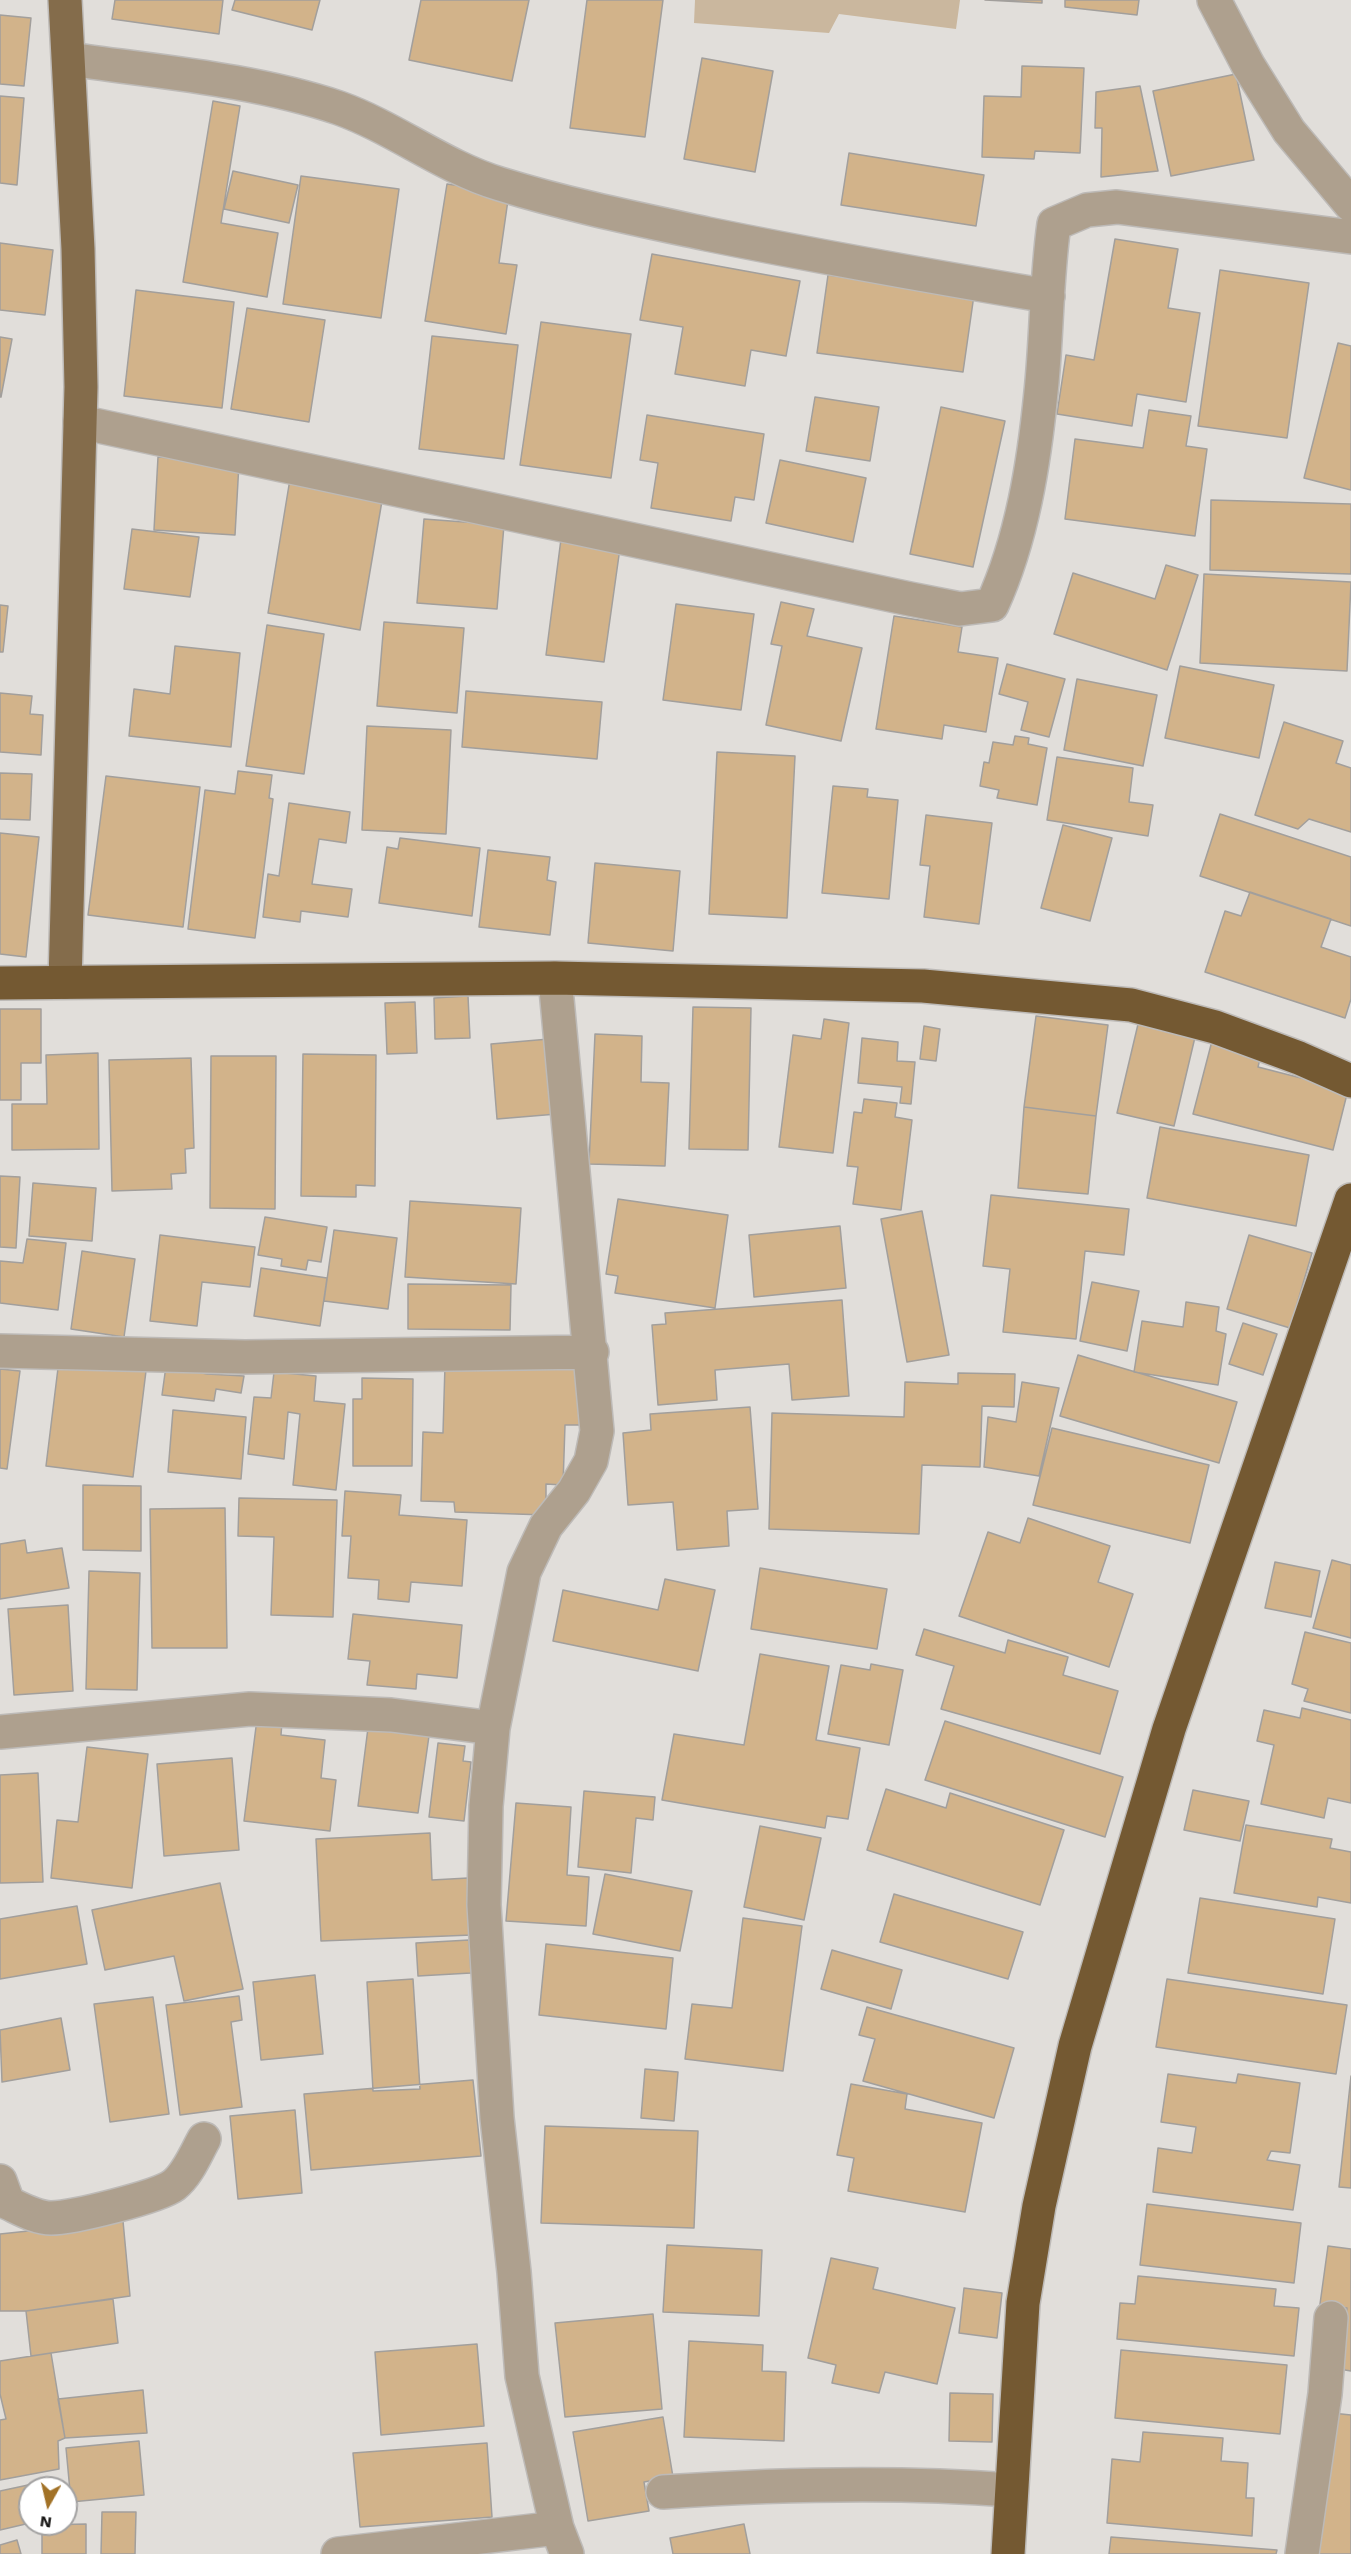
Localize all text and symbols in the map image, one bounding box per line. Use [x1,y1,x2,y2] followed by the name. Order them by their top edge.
[18,2476,78,2536] north arrow
[39,2512,53,2533] text: N

